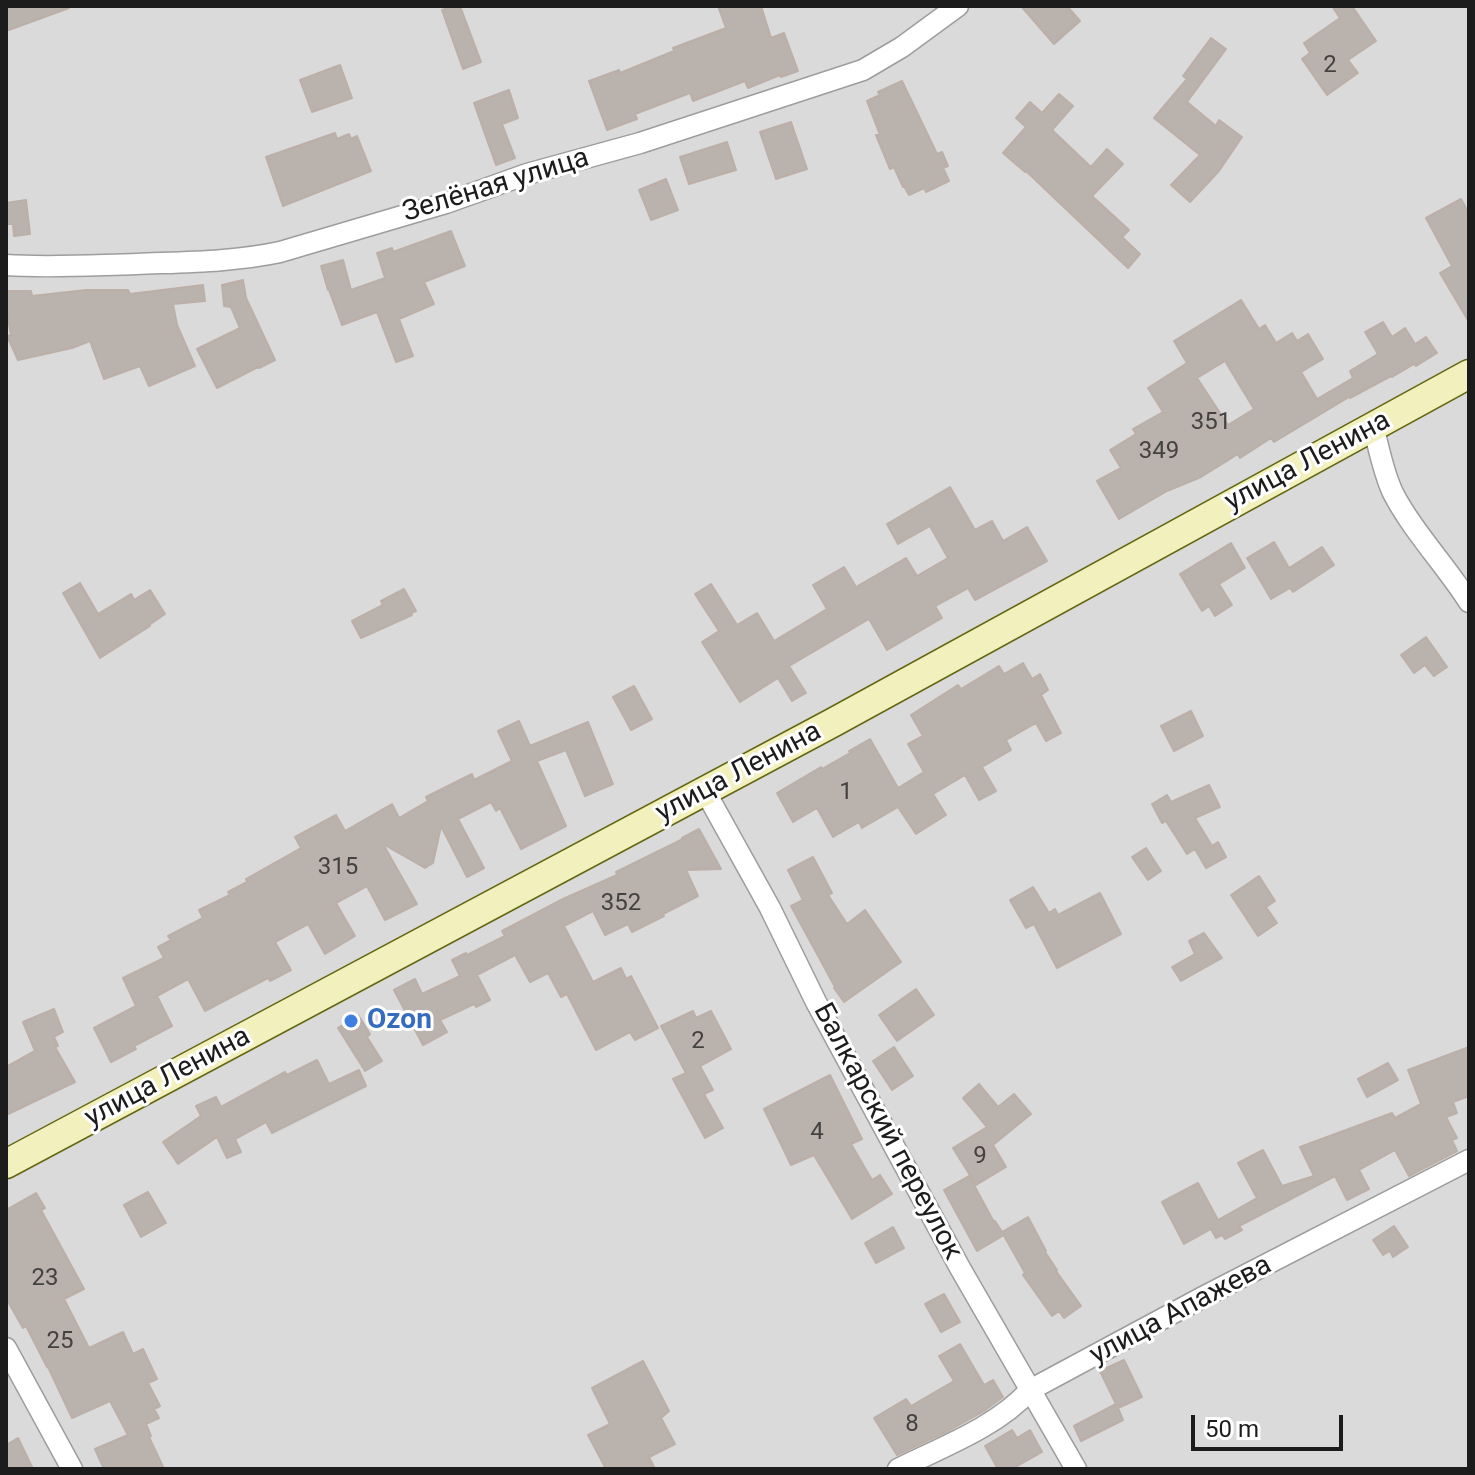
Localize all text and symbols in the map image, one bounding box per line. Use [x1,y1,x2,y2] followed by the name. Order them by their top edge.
[1323,52,1337,80] house number: 2
[399,142,593,230] street label: Зелёная улица
[1220,404,1396,520] street label: улица Ленина
[1191,409,1231,437] house number: 351
[1139,438,1179,466] house number: 349
[651,715,827,831] street label: улица Ленина
[839,779,853,807] house number: 1
[318,854,358,882] house number: 315
[601,890,641,918] house number: 352
[805,998,969,1266] street label: Балкарский переулок
[367,1004,432,1038] place label: Ozon
[342,1012,360,1030] marker: Ozon
[80,1020,256,1136] street label: улица Ленина
[691,1028,705,1056] house number: 2
[810,1119,824,1147] house number: 4
[973,1143,987,1171] house number: 9
[1084,1249,1278,1373] street label: улица Апажева
[32,1265,58,1293] house number: 23
[47,1328,73,1356] house number: 25
[1195,1399,1347,1449] scale bar
[905,1411,919,1439] house number: 8
[1205,1415,1259,1443] text: 50 m

